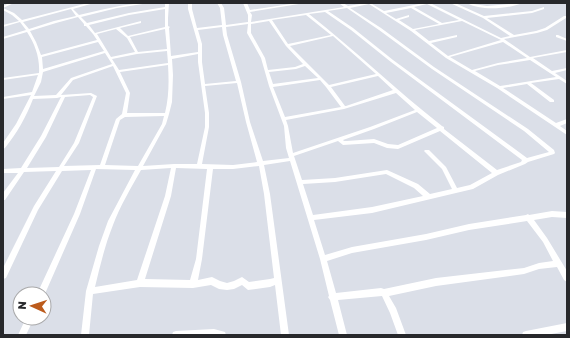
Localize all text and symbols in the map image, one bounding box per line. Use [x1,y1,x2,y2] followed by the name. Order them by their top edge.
[12,286,52,326] north arrow
[15,301,28,310] text: N

